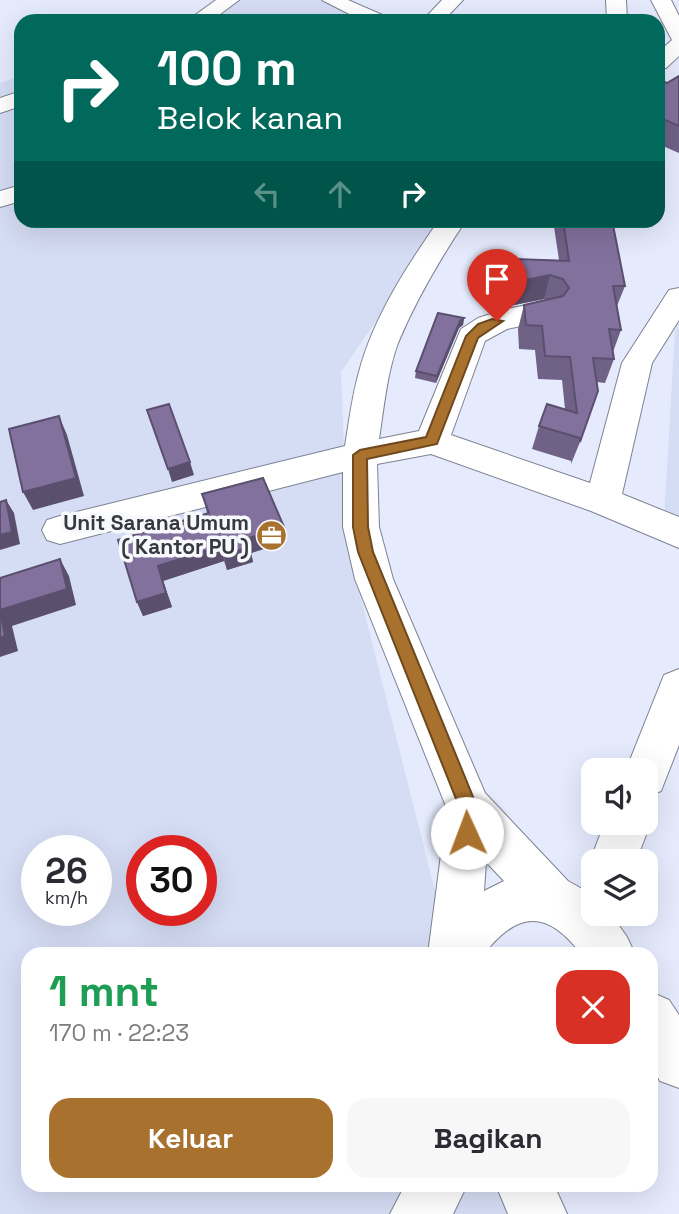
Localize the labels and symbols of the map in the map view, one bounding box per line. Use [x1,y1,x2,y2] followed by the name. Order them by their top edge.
[467,249,527,321] pin
[63,509,249,560] place label: Unit Sarana Umum ( Kantor PU )
[255,518,289,552] office icon: Unit Sarana Umum ( Kantor PU )
[430,796,504,870] position arrow
[126,835,217,926] speed limit sign: 30

